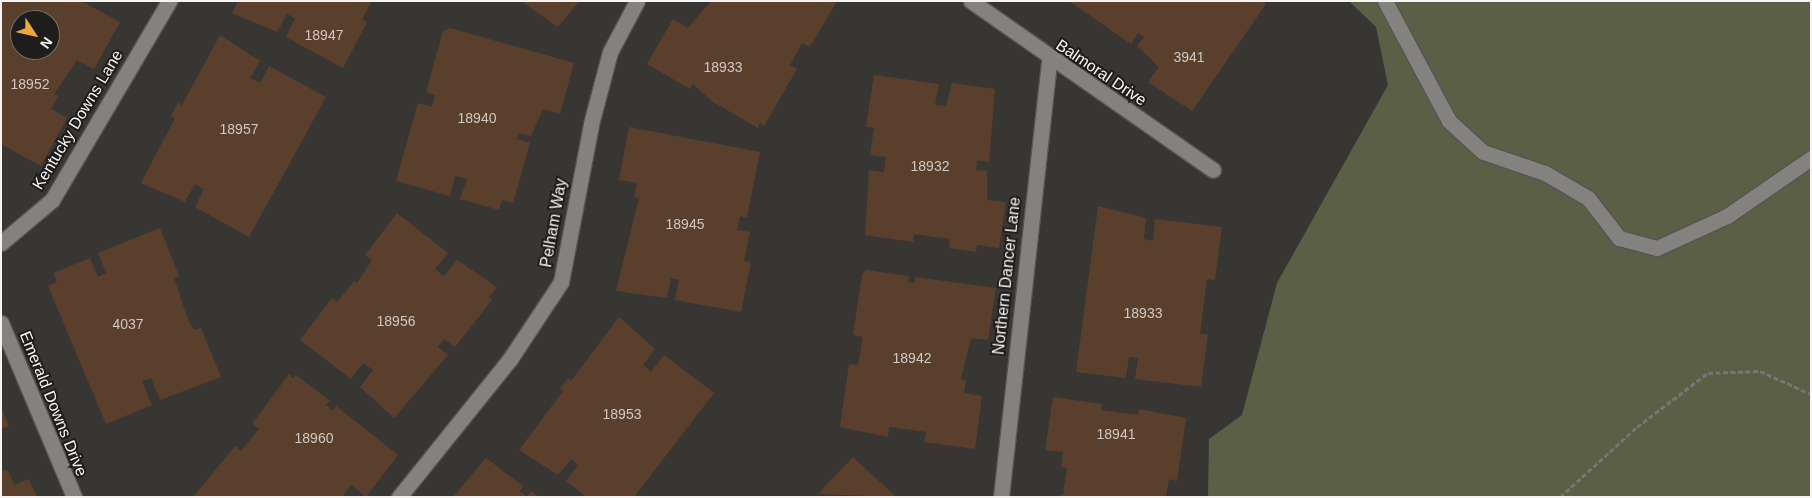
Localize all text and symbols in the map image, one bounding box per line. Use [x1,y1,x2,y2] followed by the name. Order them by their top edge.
[10,10,60,60] north arrow
[305,27,343,43] house number: 18947
[37,34,56,52] text: N
[1052,36,1150,110] street label: Balmoral Drive
[29,47,127,193] street label: Kentucky Downs Lane
[1173,49,1205,65] house number: 3941
[704,59,742,75] house number: 18933
[11,76,49,92] house number: 18952
[458,110,496,126] house number: 18940
[220,121,258,137] house number: 18957
[911,158,949,174] house number: 18932
[537,177,571,269] street label: Pelham Way
[989,196,1025,356] street label: Northern Dancer Lane
[666,216,704,232] house number: 18945
[1124,305,1162,321] house number: 18933
[377,313,415,329] house number: 18956
[112,316,144,332] house number: 4037
[15,329,91,479] street label: Emerald Downs Drive
[893,350,931,366] house number: 18942
[603,406,641,422] house number: 18953
[1097,426,1135,442] house number: 18941
[295,430,333,446] house number: 18960

